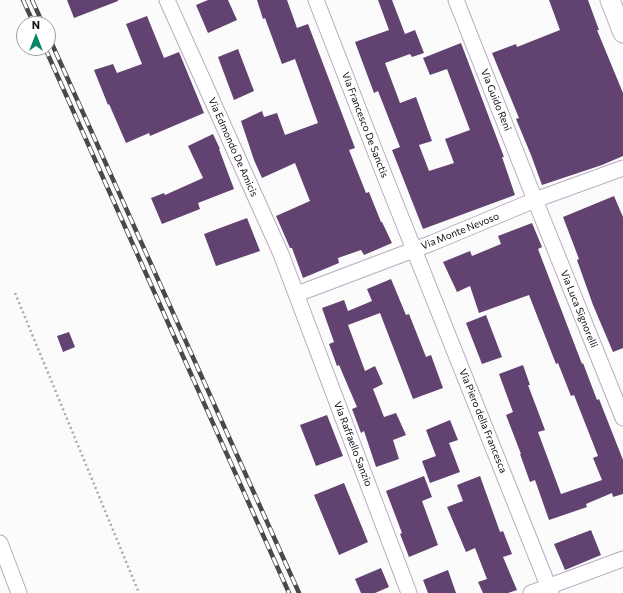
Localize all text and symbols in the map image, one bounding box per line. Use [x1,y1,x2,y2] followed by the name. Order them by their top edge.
[16,16,56,56] north arrow
[32,18,40,31] text: N
[478,67,514,133] street label: Via Guido Reni
[339,70,391,180] street label: Via Francesco De Sanctis
[206,96,260,198] street label: Via Edmondo De Amicis
[419,210,501,252] street label: Via Monte Nevoso
[558,269,600,349] street label: Via Luca Signorelli
[457,367,509,475] street label: Via Piero della Francesca
[331,400,375,488] street label: Via Raffaello Sanzio

